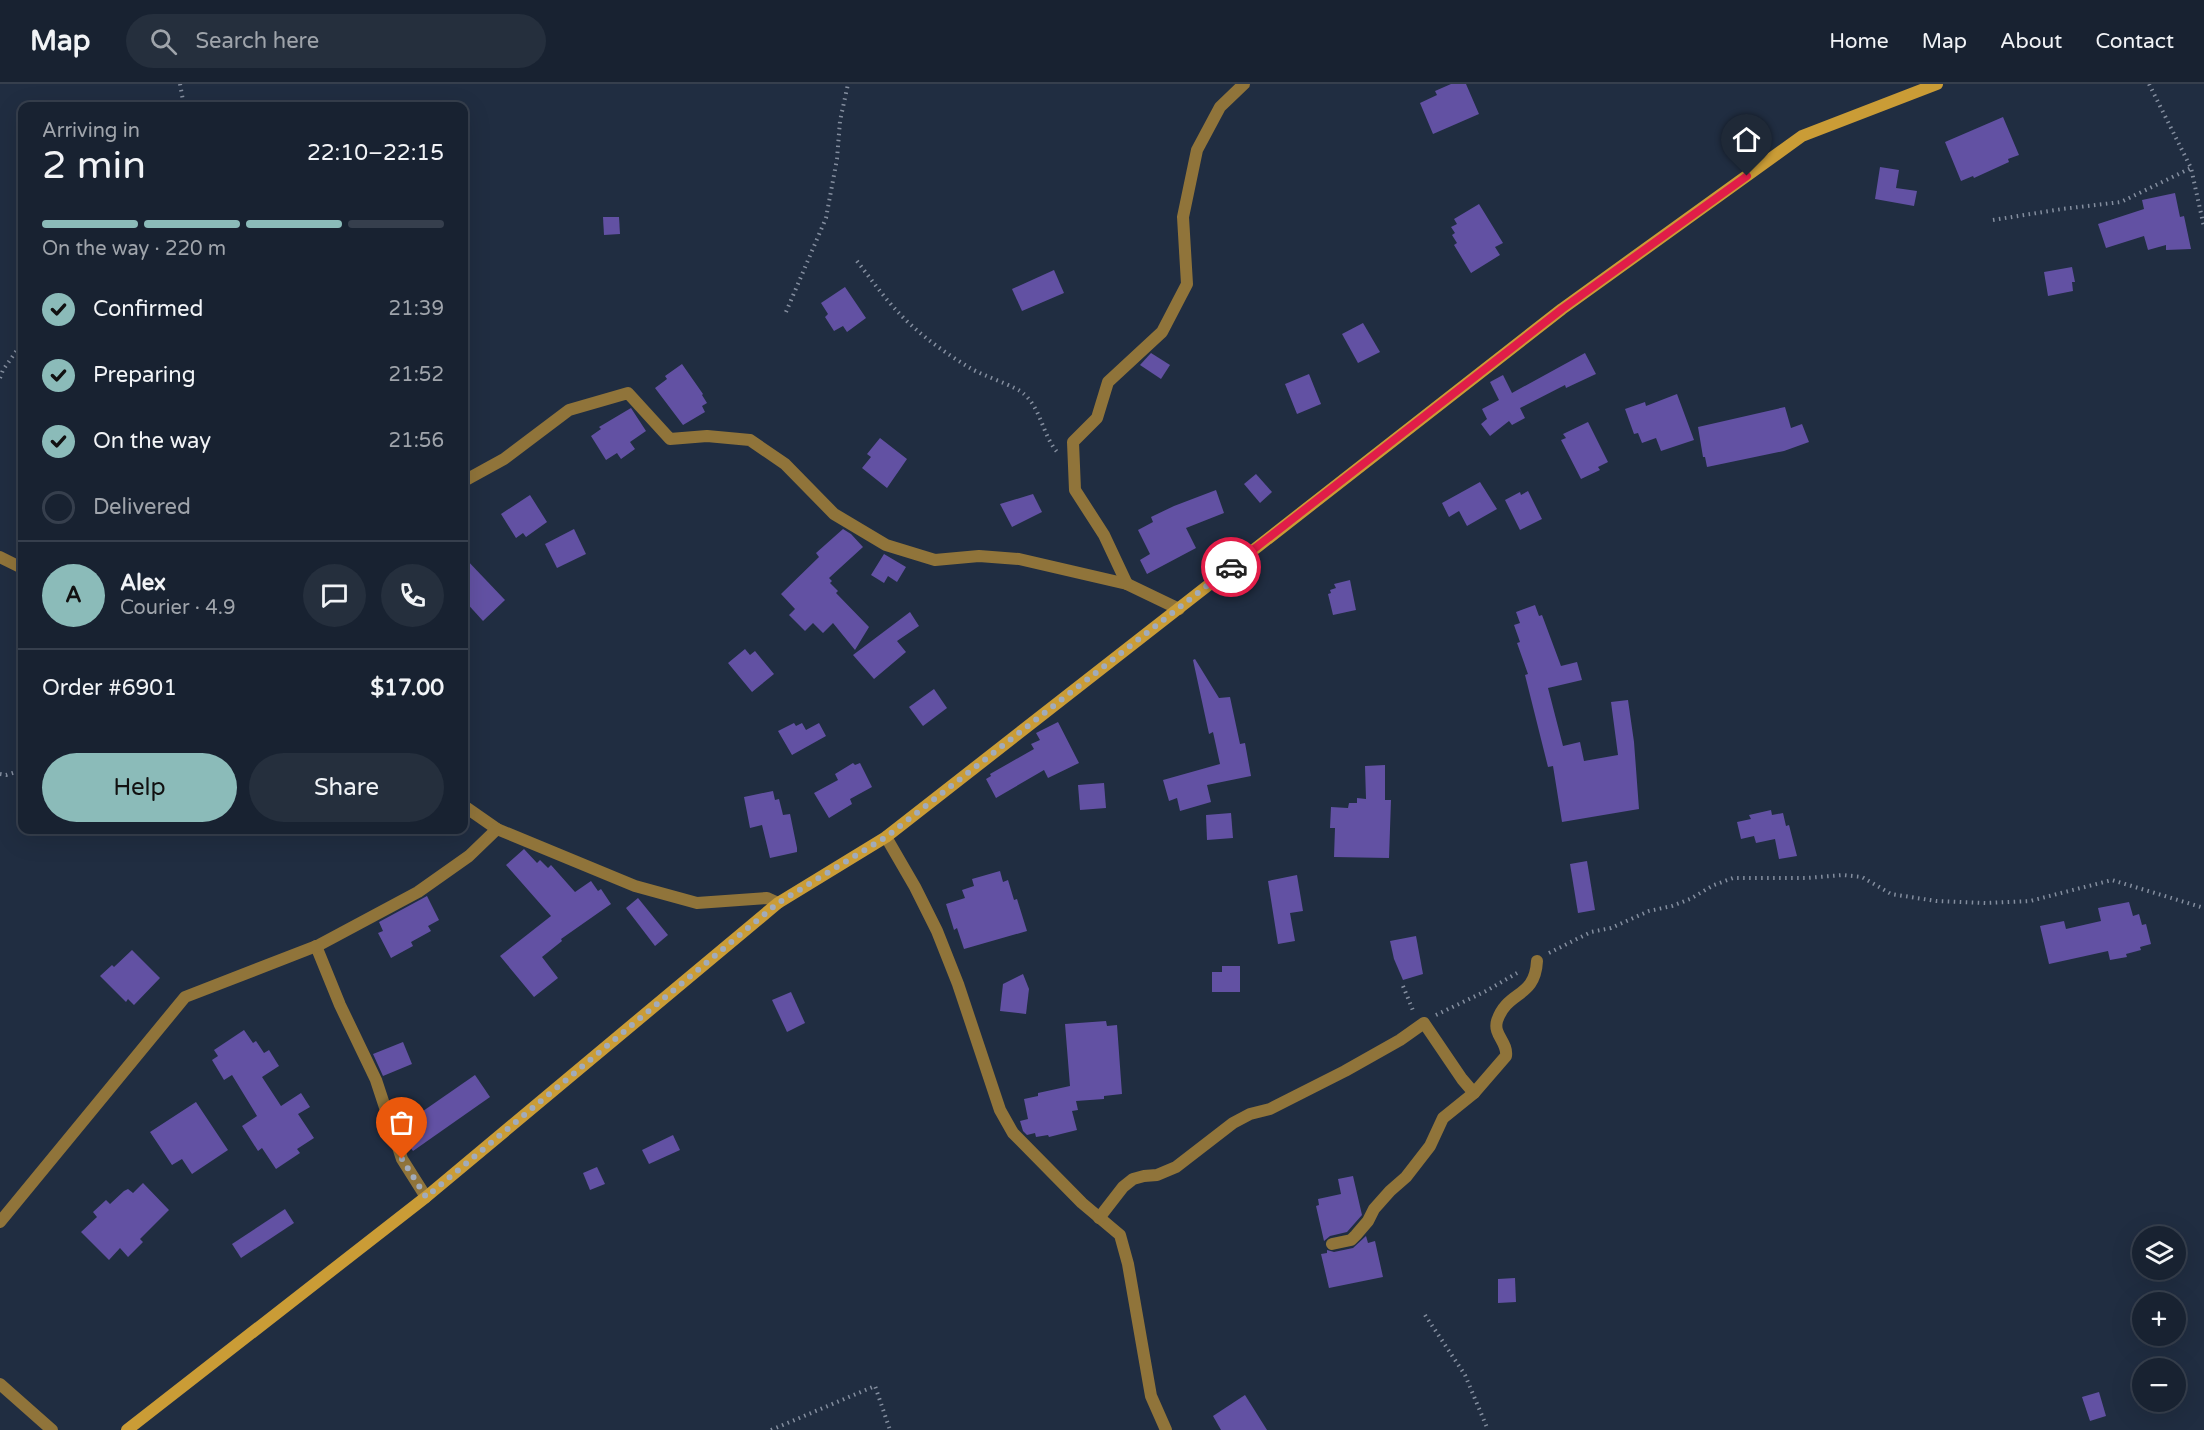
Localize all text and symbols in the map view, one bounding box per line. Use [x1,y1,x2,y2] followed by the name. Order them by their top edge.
[126,14,546,68] search box
[30,24,90,58] text: Map
[147,25,180,58] icon: search
[195,28,319,54] text: Search here
[1829,29,1889,54] text: Home
[1922,29,1967,54] text: Map
[2000,29,2062,54] text: About
[2095,29,2174,54] text: Contact
[1721,114,1772,176] pin
[42,119,140,143] text: Arriving in
[1730,123,1763,156] icon: home
[307,140,444,166] text: 22:10–22:15
[42,142,146,189] text: 2 min
[42,237,226,261] text: On the way · 220 m
[42,293,75,326] icon: check
[93,296,203,322] text: Confirmed
[389,297,444,321] text: 21:39
[42,359,75,392] icon: check
[93,362,196,388] text: Preparing
[389,363,444,387] text: 21:52
[42,425,75,458] icon: check
[93,428,211,454] text: On the way
[389,429,444,453] text: 21:56
[93,494,191,520] text: Delivered
[1201,537,1261,597] courier
[1215,551,1248,584] icon: car
[303,564,366,627] button: chat
[381,564,444,627] button: phone
[120,570,166,596] text: Alex
[65,582,82,608] text: A
[120,596,235,620] text: Courier · 4.9
[42,675,177,701] text: Order #6901
[371,675,444,701] text: $17.00
[42,753,237,822] button: Help
[249,753,444,822] button: Share
[376,1097,427,1159] pin
[385,1106,418,1139] icon: bag
[2132,1226,2186,1412] map controls
[2132,1226,2186,1280] button: layers
[2132,1292,2186,1346] button: +
[2132,1358,2186,1412] button: −

